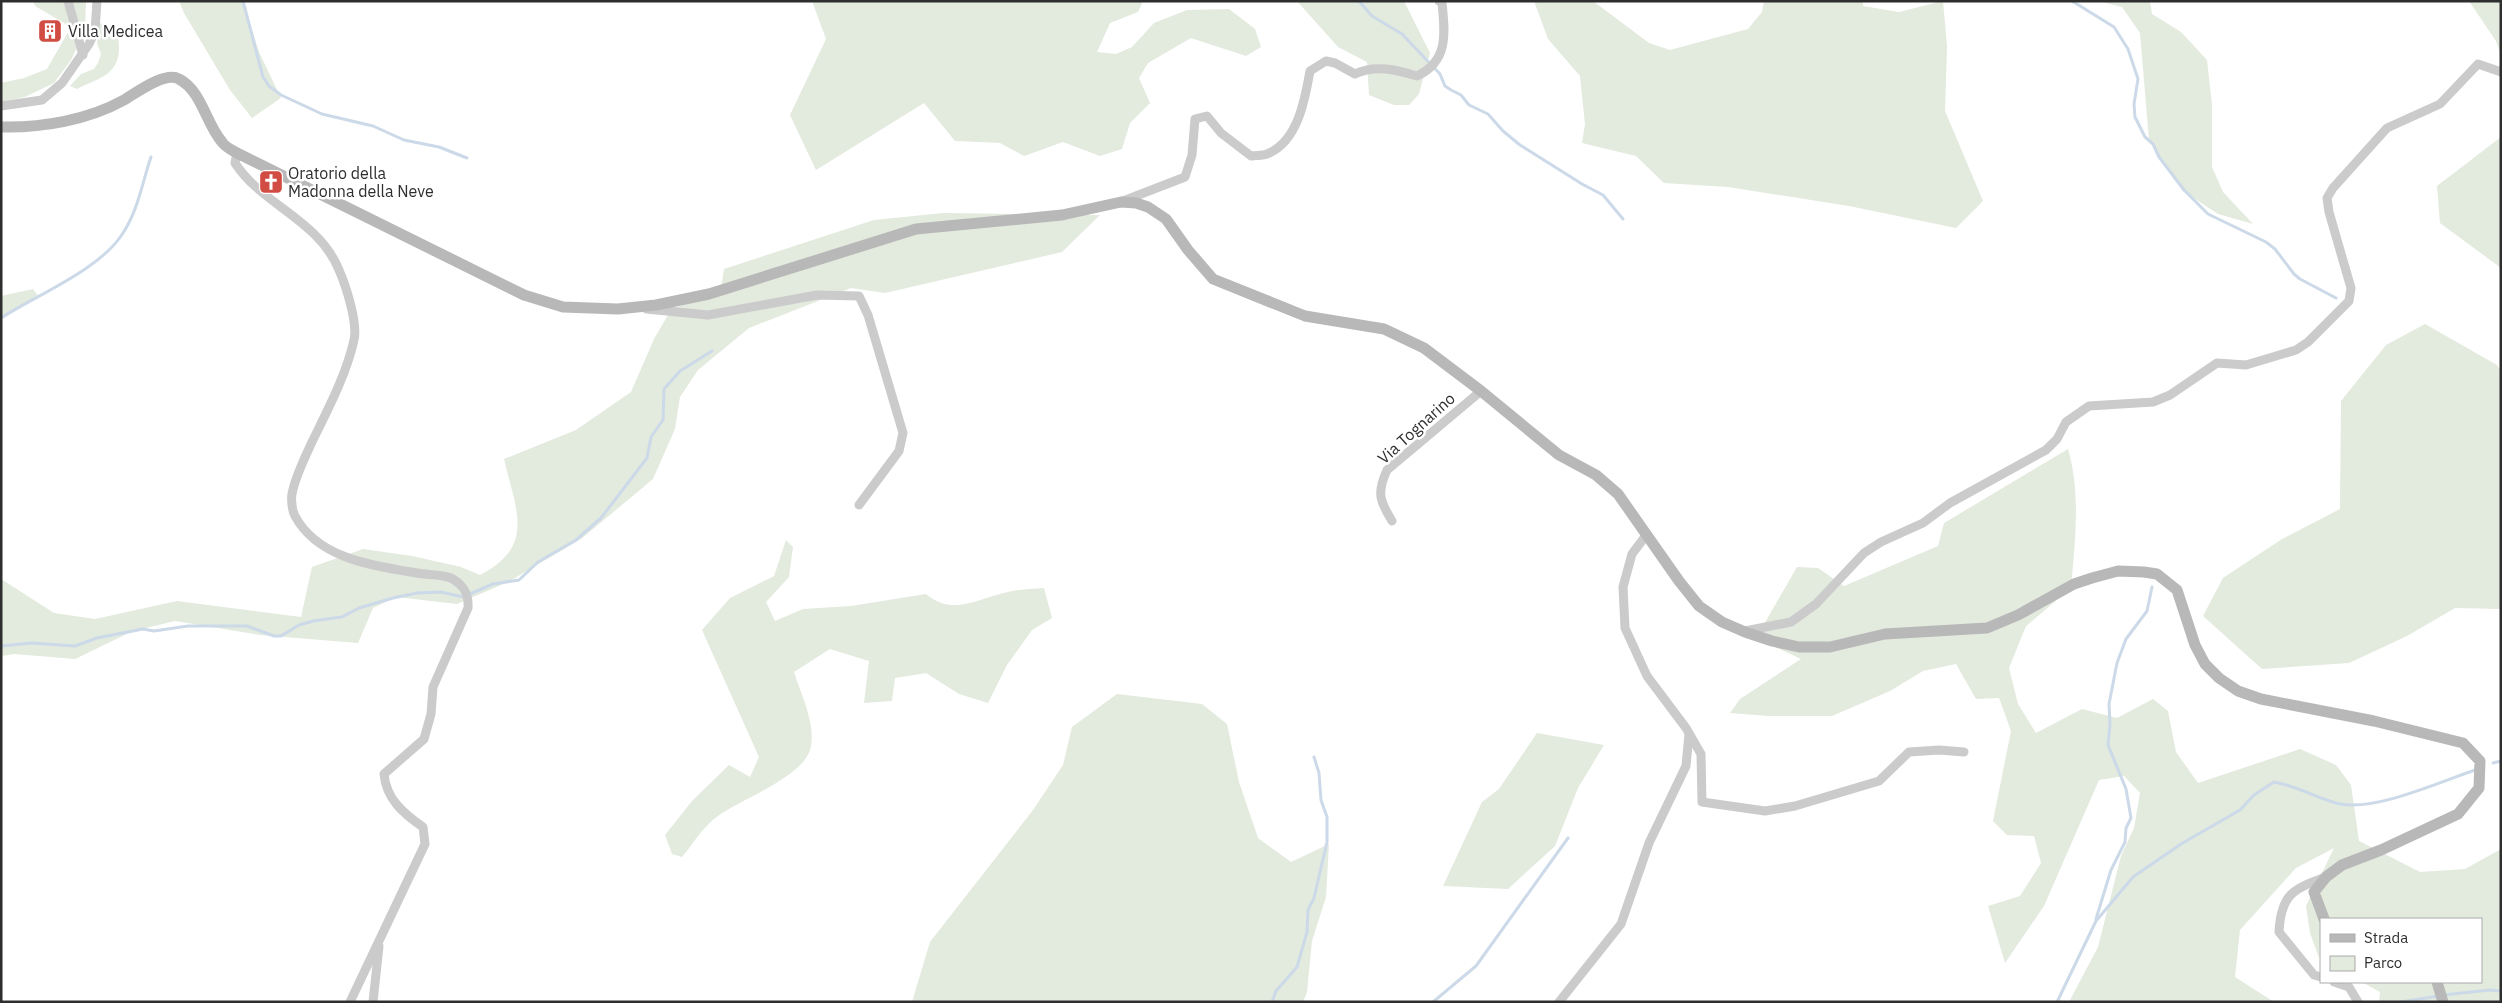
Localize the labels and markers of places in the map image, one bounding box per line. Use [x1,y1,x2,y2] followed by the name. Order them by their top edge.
[37,18,63,44] building icon: Villa Medicea
[68,21,163,41] place label: Villa Medicea
[288,163,434,201] place label: Oratorio della Madonna della Neve
[258,169,284,195] church icon: Oratorio della Madonna della Neve

